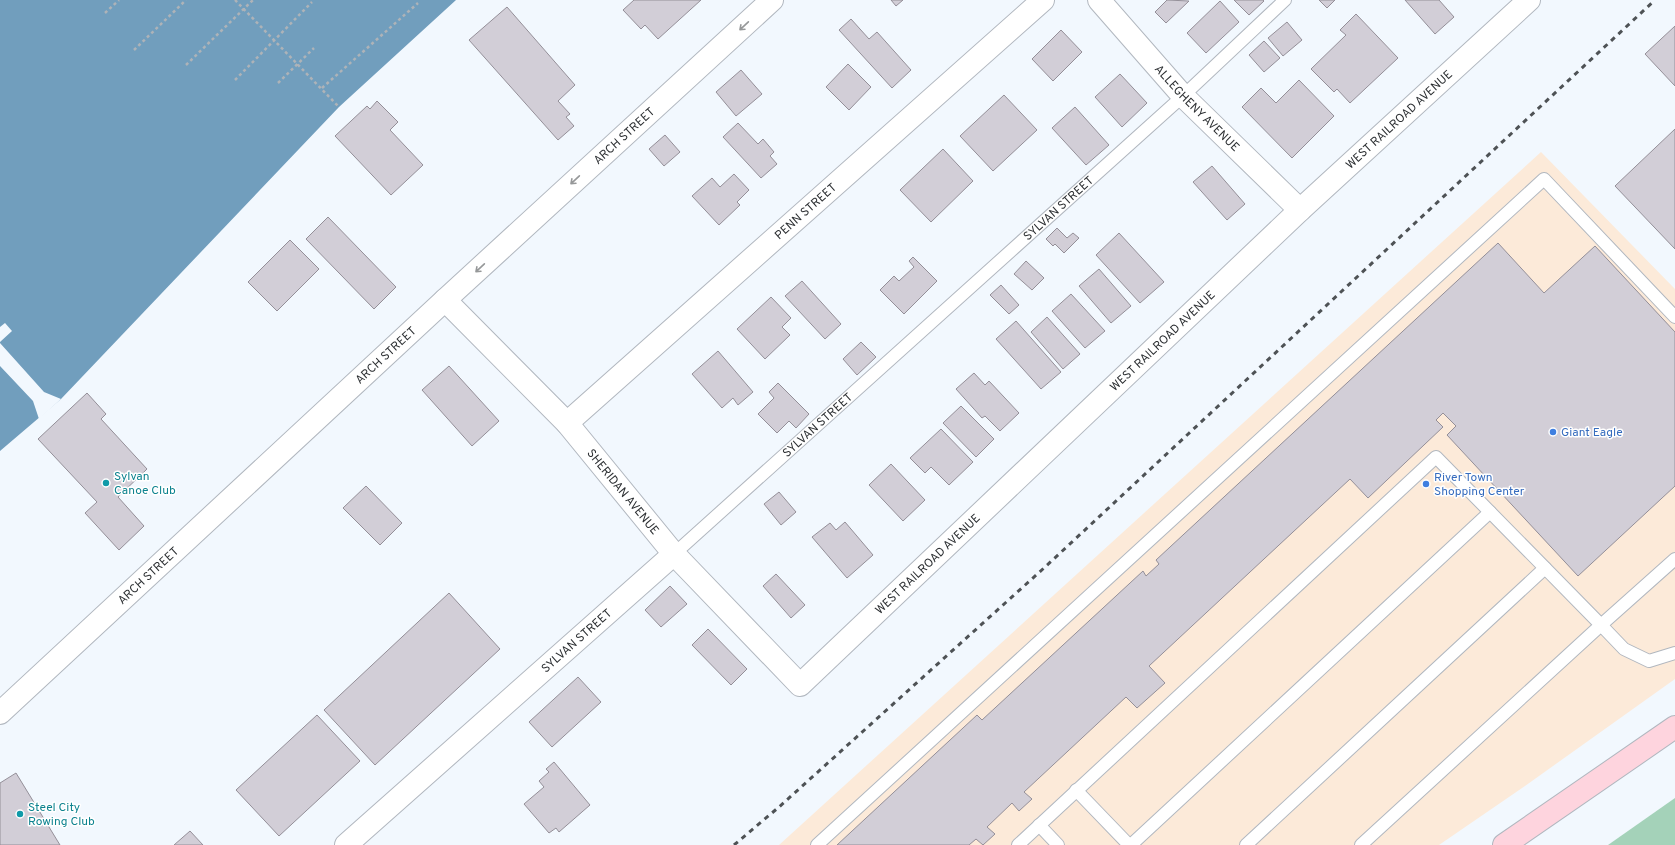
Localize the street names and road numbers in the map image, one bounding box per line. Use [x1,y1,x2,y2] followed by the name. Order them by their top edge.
[1150,62,1242,156] street label: ALLEGHENY AVENUE
[1343,67,1456,173] street label: WEST RAILROAD AVENUE
[591,104,659,169] street label: ARCH STREET
[1021,173,1097,245] street label: SYLVAN STREET
[772,180,840,244] street label: PENN STREET
[1107,288,1219,395] street label: WEST RAILROAD AVENUE
[352,324,420,388] street label: ARCH STREET
[780,390,857,461] street label: SYLVAN STREET
[583,446,662,539] street label: SHERIDAN AVENUE
[872,511,984,618] street label: WEST RAILROAD AVENUE
[115,544,183,609] street label: ARCH STREET
[538,606,616,677] street label: SYLVAN STREET

